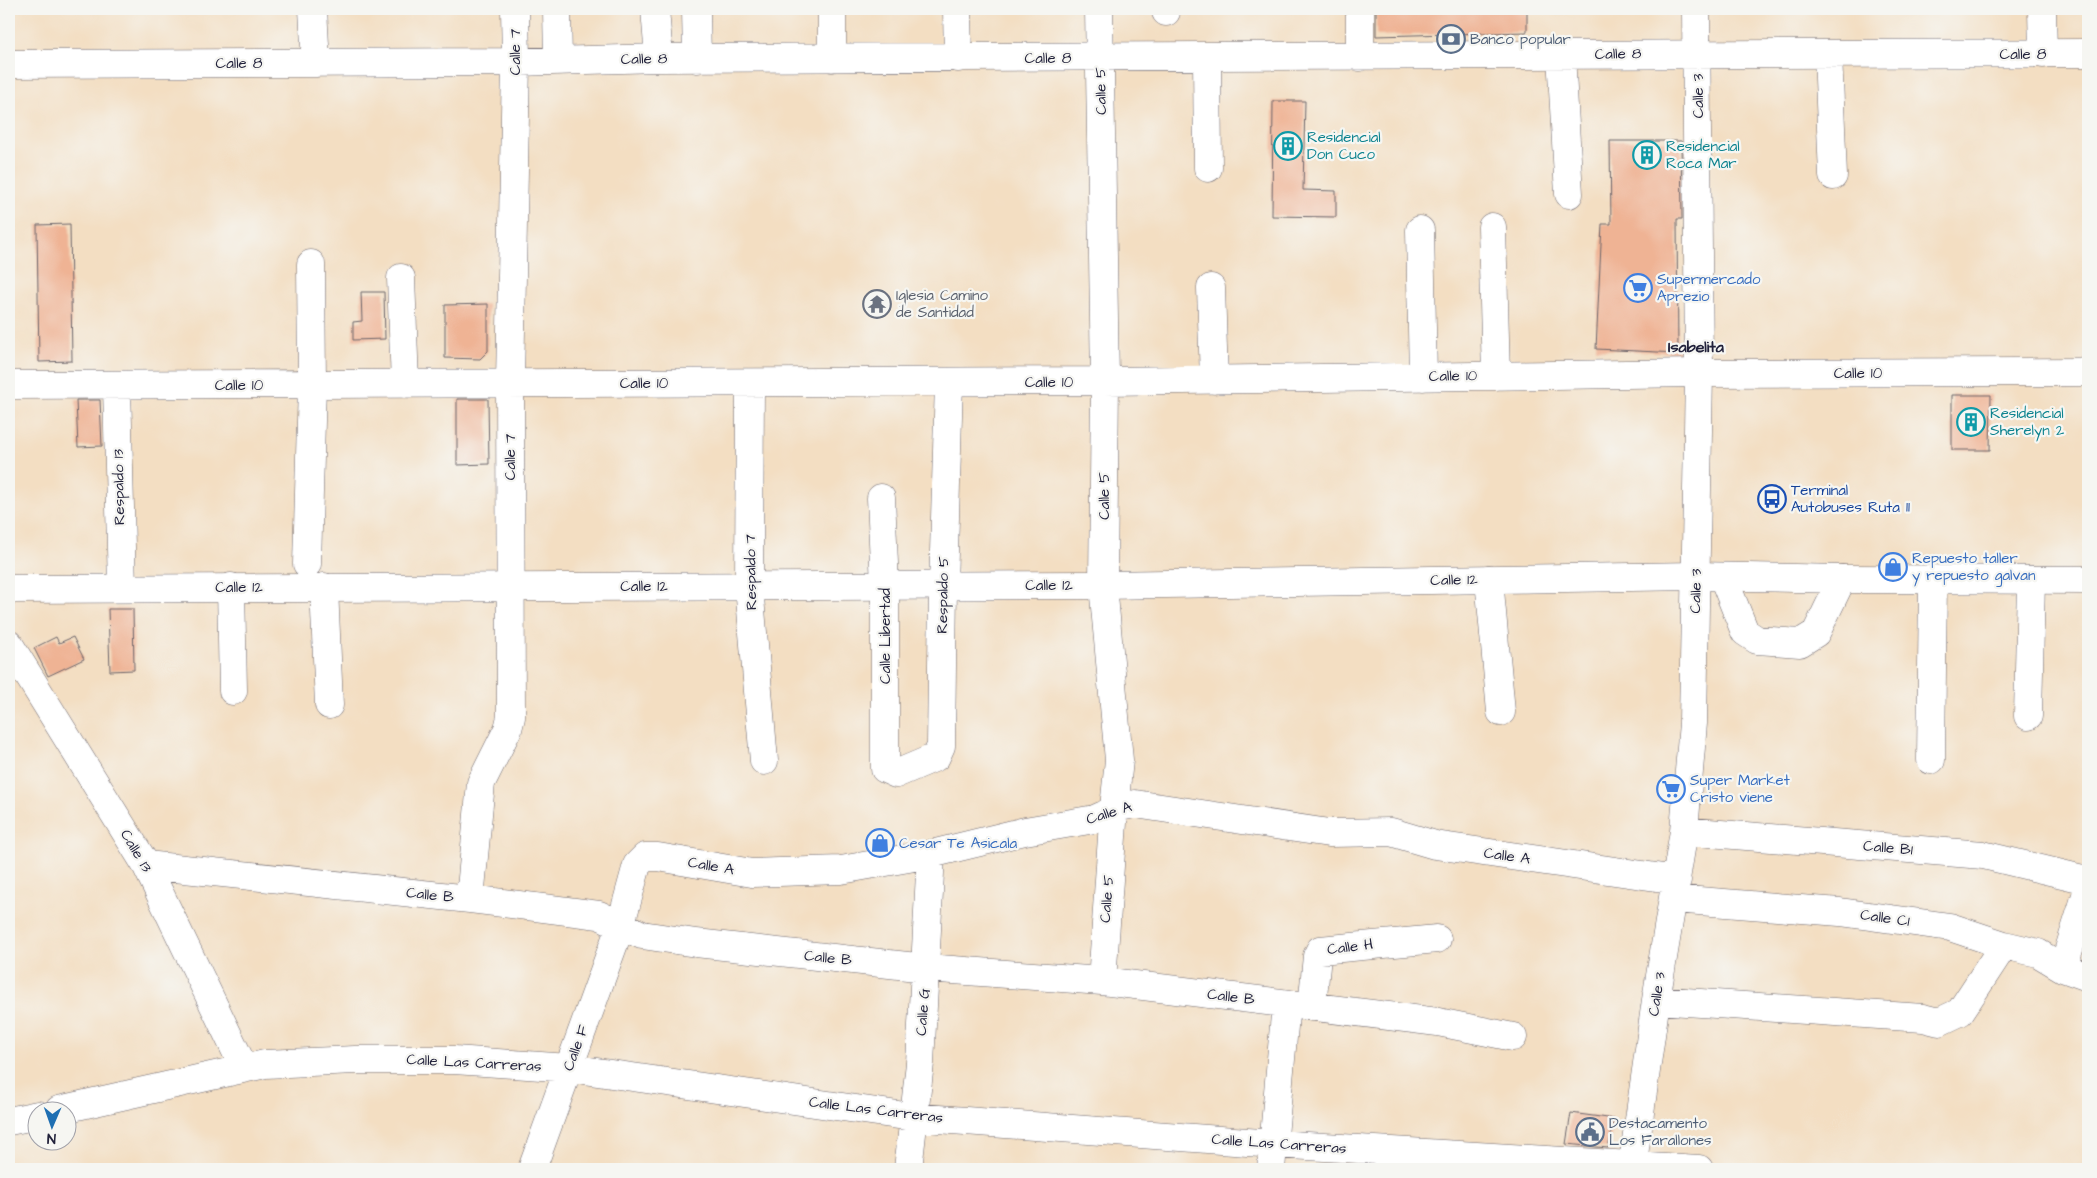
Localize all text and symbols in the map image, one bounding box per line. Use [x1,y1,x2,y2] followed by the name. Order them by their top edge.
[1436,24,1466,54] bank icon: Banco popular
[505,29,526,75] street label: Calle 7
[1470,29,1571,50] place label: Banco popular
[1594,43,1642,65] street label: Calle 8
[2000,44,2047,65] street label: Calle 8
[620,48,668,70] street label: Calle 8
[1025,48,1072,69] street label: Calle 8
[216,53,263,74] street label: Calle 8
[1090,67,1112,115] street label: Calle 5
[1688,73,1709,118] street label: Calle 3
[1307,127,1381,165] place label: Residencial Don Cuco
[1273,131,1303,161] building icon: Residencial Don Cuco
[1666,136,1740,174] place label: Residencial Roca Mar
[1632,140,1662,170] building icon: Residencial Roca Mar
[1657,269,1761,307] place label: Supermercado Aprezio
[1623,273,1653,303] supermarket icon: Supermercado Aprezio
[896,285,989,323] place label: Iglesia Camino de Santidad
[862,289,892,319] temple icon: Iglesia Camino de Santidad
[1668,336,1725,358] district label: Isabelita
[1834,363,1883,384] street label: Calle 10
[1429,365,1478,387] street label: Calle 10
[1025,372,1074,393] street label: Calle 10
[620,373,669,394] street label: Calle 10
[215,375,264,396] street label: Calle 10
[1990,403,2065,442] place label: Residencial Sherelyn 2
[1956,407,1986,437] building icon: Residencial Sherelyn 2
[500,434,521,480] street label: Calle 7
[108,448,130,525] street label: Respaldo 13
[1094,472,1115,520] street label: Calle 5
[1791,480,1910,518] place label: Terminal Autobuses Ruta 11
[1757,484,1787,514] bus stop icon: Terminal Autobuses Ruta 11
[740,534,762,610] street label: Respaldo 7
[1912,548,2036,587] place label: Repuesto taller y repuesto galvan
[1878,552,1908,582] shop icon: Repuesto taller y repuesto galvan
[932,556,954,634] street label: Respaldo 5
[1685,568,1707,614] street label: Calle 3
[1430,569,1478,591] street label: Calle 12
[1025,575,1073,596] street label: Calle 12
[620,576,668,597] street label: Calle 12
[215,577,263,598] street label: Calle 12
[875,588,896,684] street label: Calle Libertad
[1690,770,1790,808] place label: Super Market Cristo viene
[1656,774,1686,804] supermarket icon: Super Market Cristo viene
[1084,796,1135,830] street label: Calle A
[115,826,157,877] street label: Calle 13
[865,828,895,858] shop icon: Cesar Te Asicala
[899,833,1018,854] place label: Cesar Te Asicala
[1862,835,1914,861] street label: Calle B1
[1482,842,1532,870] street label: Calle A
[686,852,736,880] street label: Calle A
[1095,874,1119,924] street label: Calle 5
[405,882,455,908] street label: Calle B
[1859,904,1911,932] street label: Calle C1
[1326,934,1374,960] street label: Calle H
[803,945,853,971] street label: Calle B
[1643,970,1671,1018] street label: Calle 3
[1206,984,1256,1010] street label: Calle B
[911,987,935,1036] street label: Calle G
[558,1022,594,1074] street label: Calle F
[406,1049,542,1077] street label: Calle Las Carreras
[808,1091,945,1129] street label: Calle Las Carreras
[28,1100,78,1150] north arrow
[1609,1113,1712,1151] place label: Destacamento Los Farallones
[1575,1117,1605,1147] public building icon: Destacamento Los Farallones
[47,1128,56,1148] text: N
[1211,1129,1348,1159] street label: Calle Las Carreras

